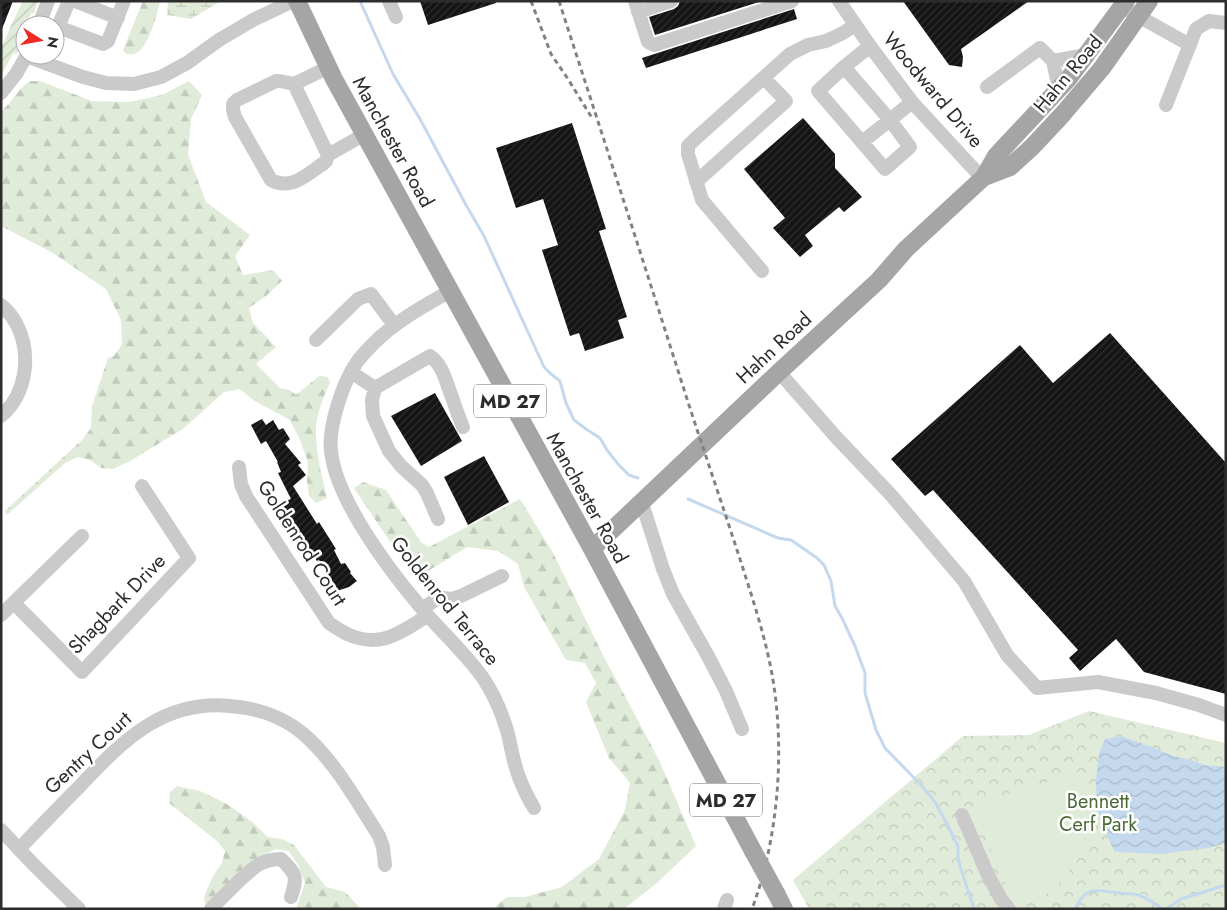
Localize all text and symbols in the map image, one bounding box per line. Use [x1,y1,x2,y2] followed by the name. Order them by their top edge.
[15,15,65,65] north arrow
[876,26,990,154] street label: Woodward Drive
[1027,29,1109,119] street label: Hahn Road
[42,35,64,50] text: N
[345,71,441,213] street label: Manchester Road
[730,305,818,391] street label: Hahn Road
[474,384,546,418] road number: MD 27
[539,427,635,569] street label: Manchester Road
[250,474,354,612] street label: Goldenrod Court
[384,530,506,672] street label: Goldenrod Terrace
[62,547,172,661] street label: Shagbark Drive
[38,705,138,801] street label: Gentry Court
[690,784,762,816] road number: MD 27
[1059,787,1137,839] park label: Bennett Cerf Park

